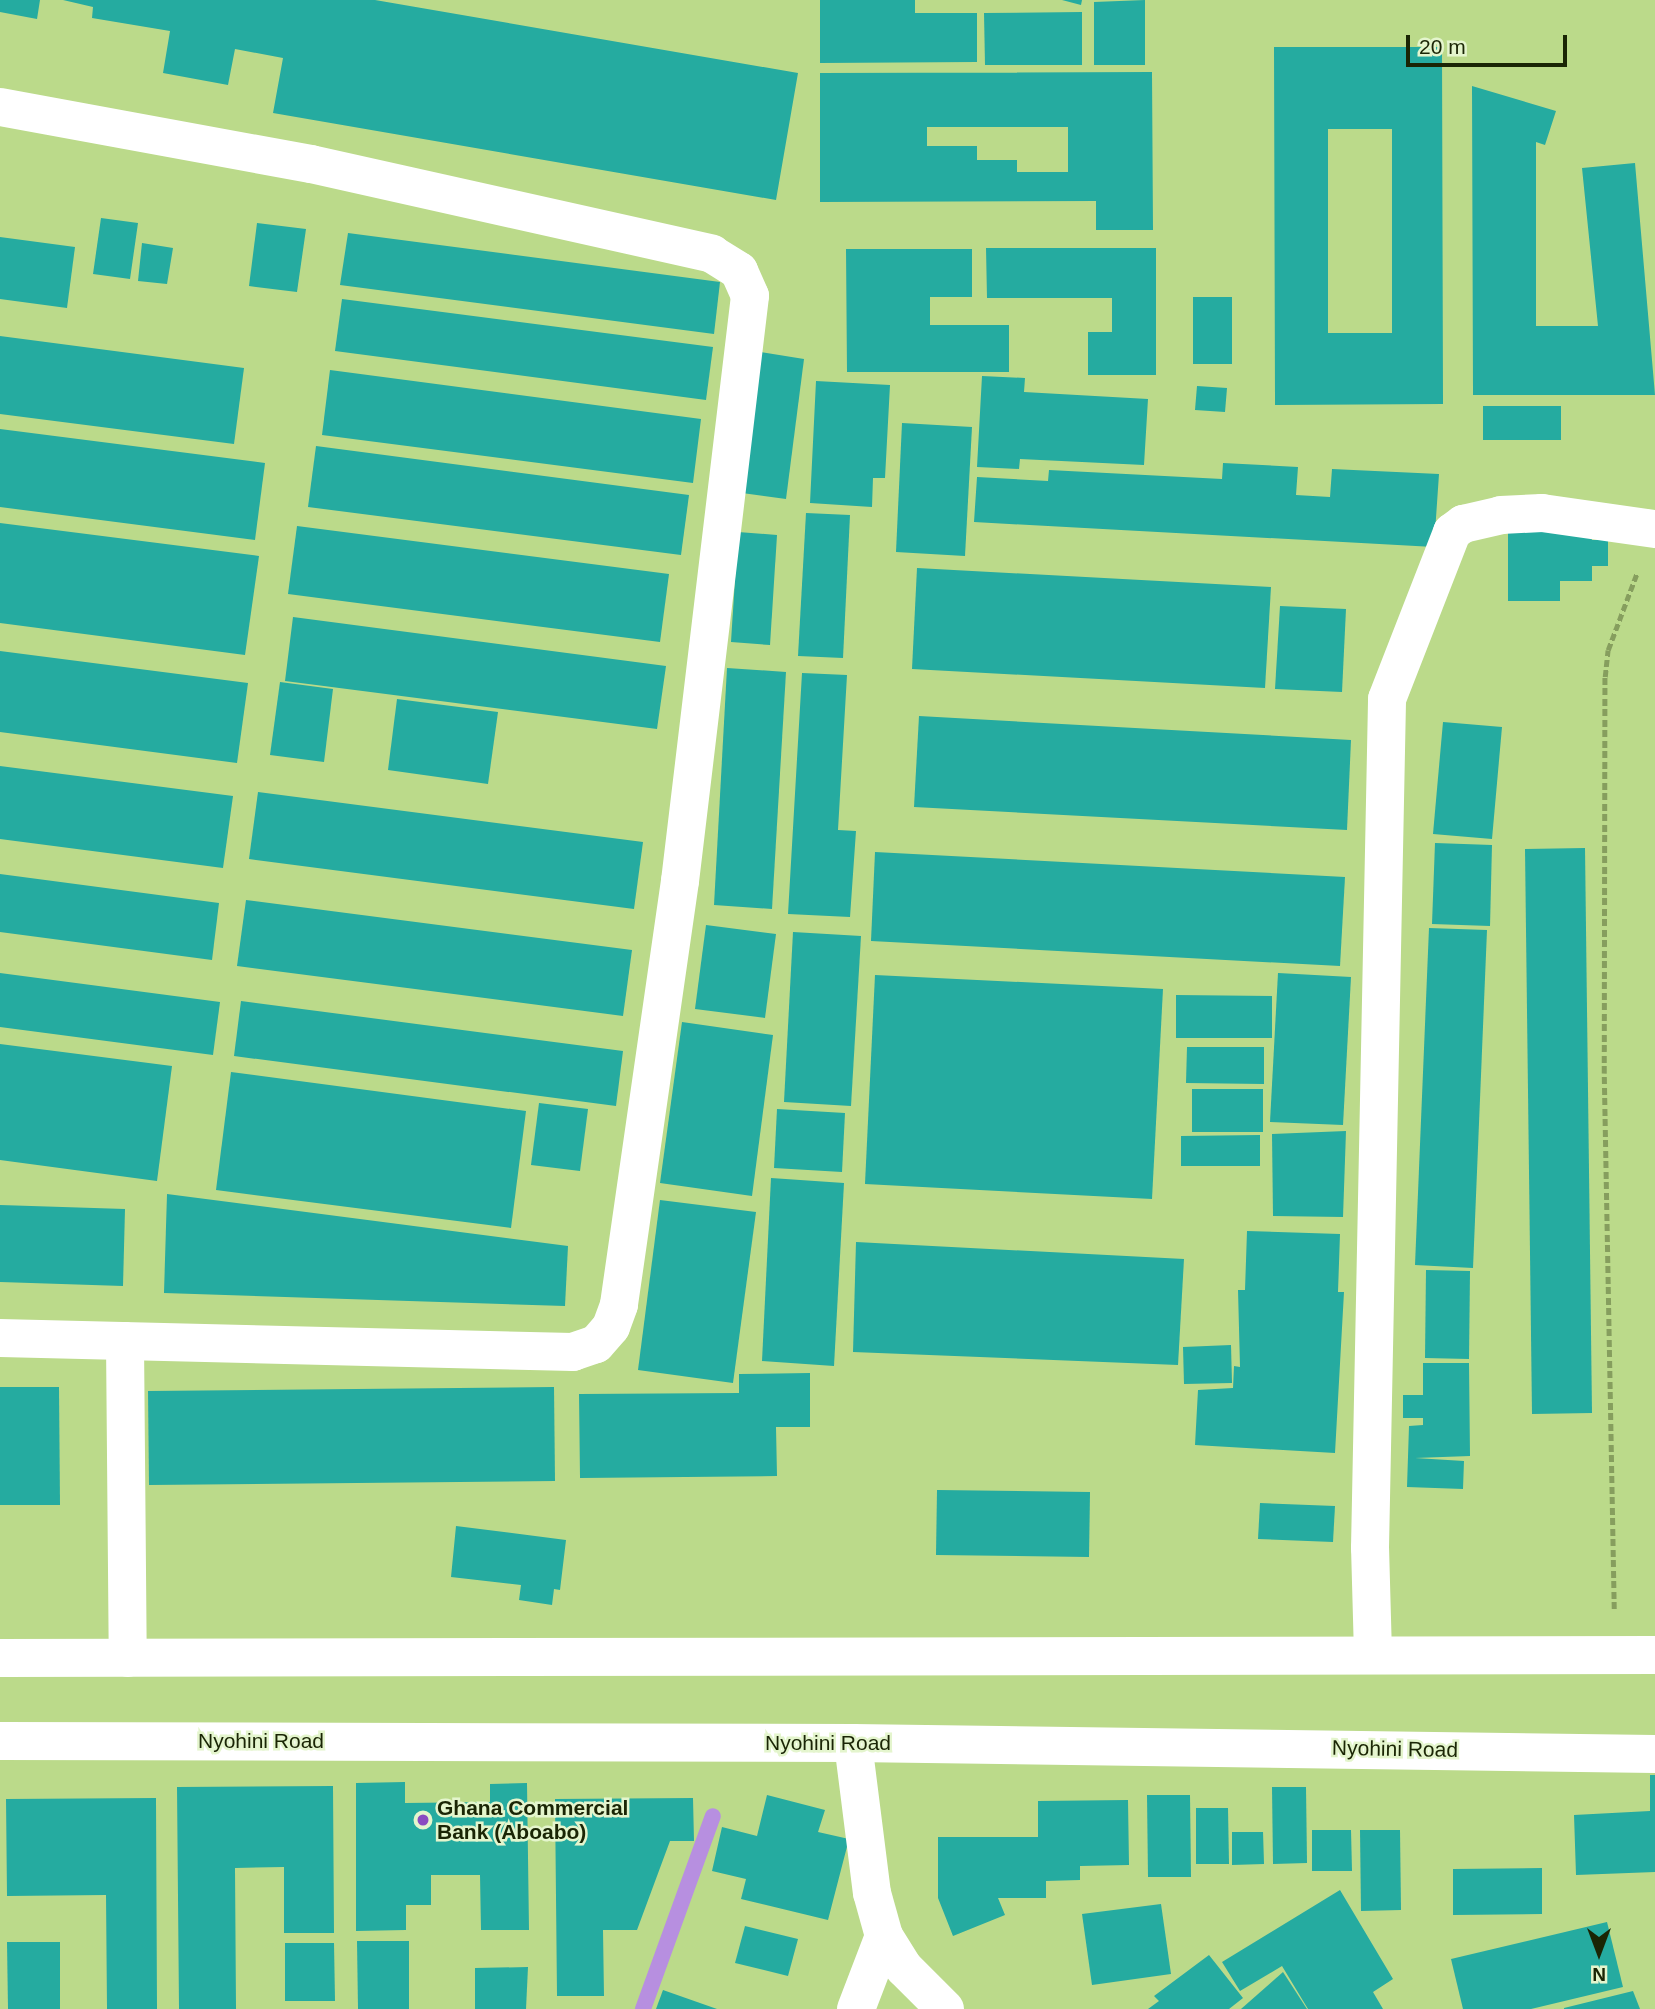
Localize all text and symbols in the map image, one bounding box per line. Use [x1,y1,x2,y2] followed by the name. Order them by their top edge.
[1410,21,1571,65] scale bar
[1419,35,1466,58] text: 20 m
[198,1728,324,1754] street label: Nyohini Road
[765,1730,891,1756] street label: Nyohini Road
[1332,1735,1458,1763] street label: Nyohini Road
[437,1795,628,1845] place label: Ghana Commercial Bank (Aboabo)
[415,1812,431,1828] marker: Ghana Commercial Bank (Aboabo)
[1564,1918,1634,1988] north arrow
[1592,1964,1606,1985] text: N

